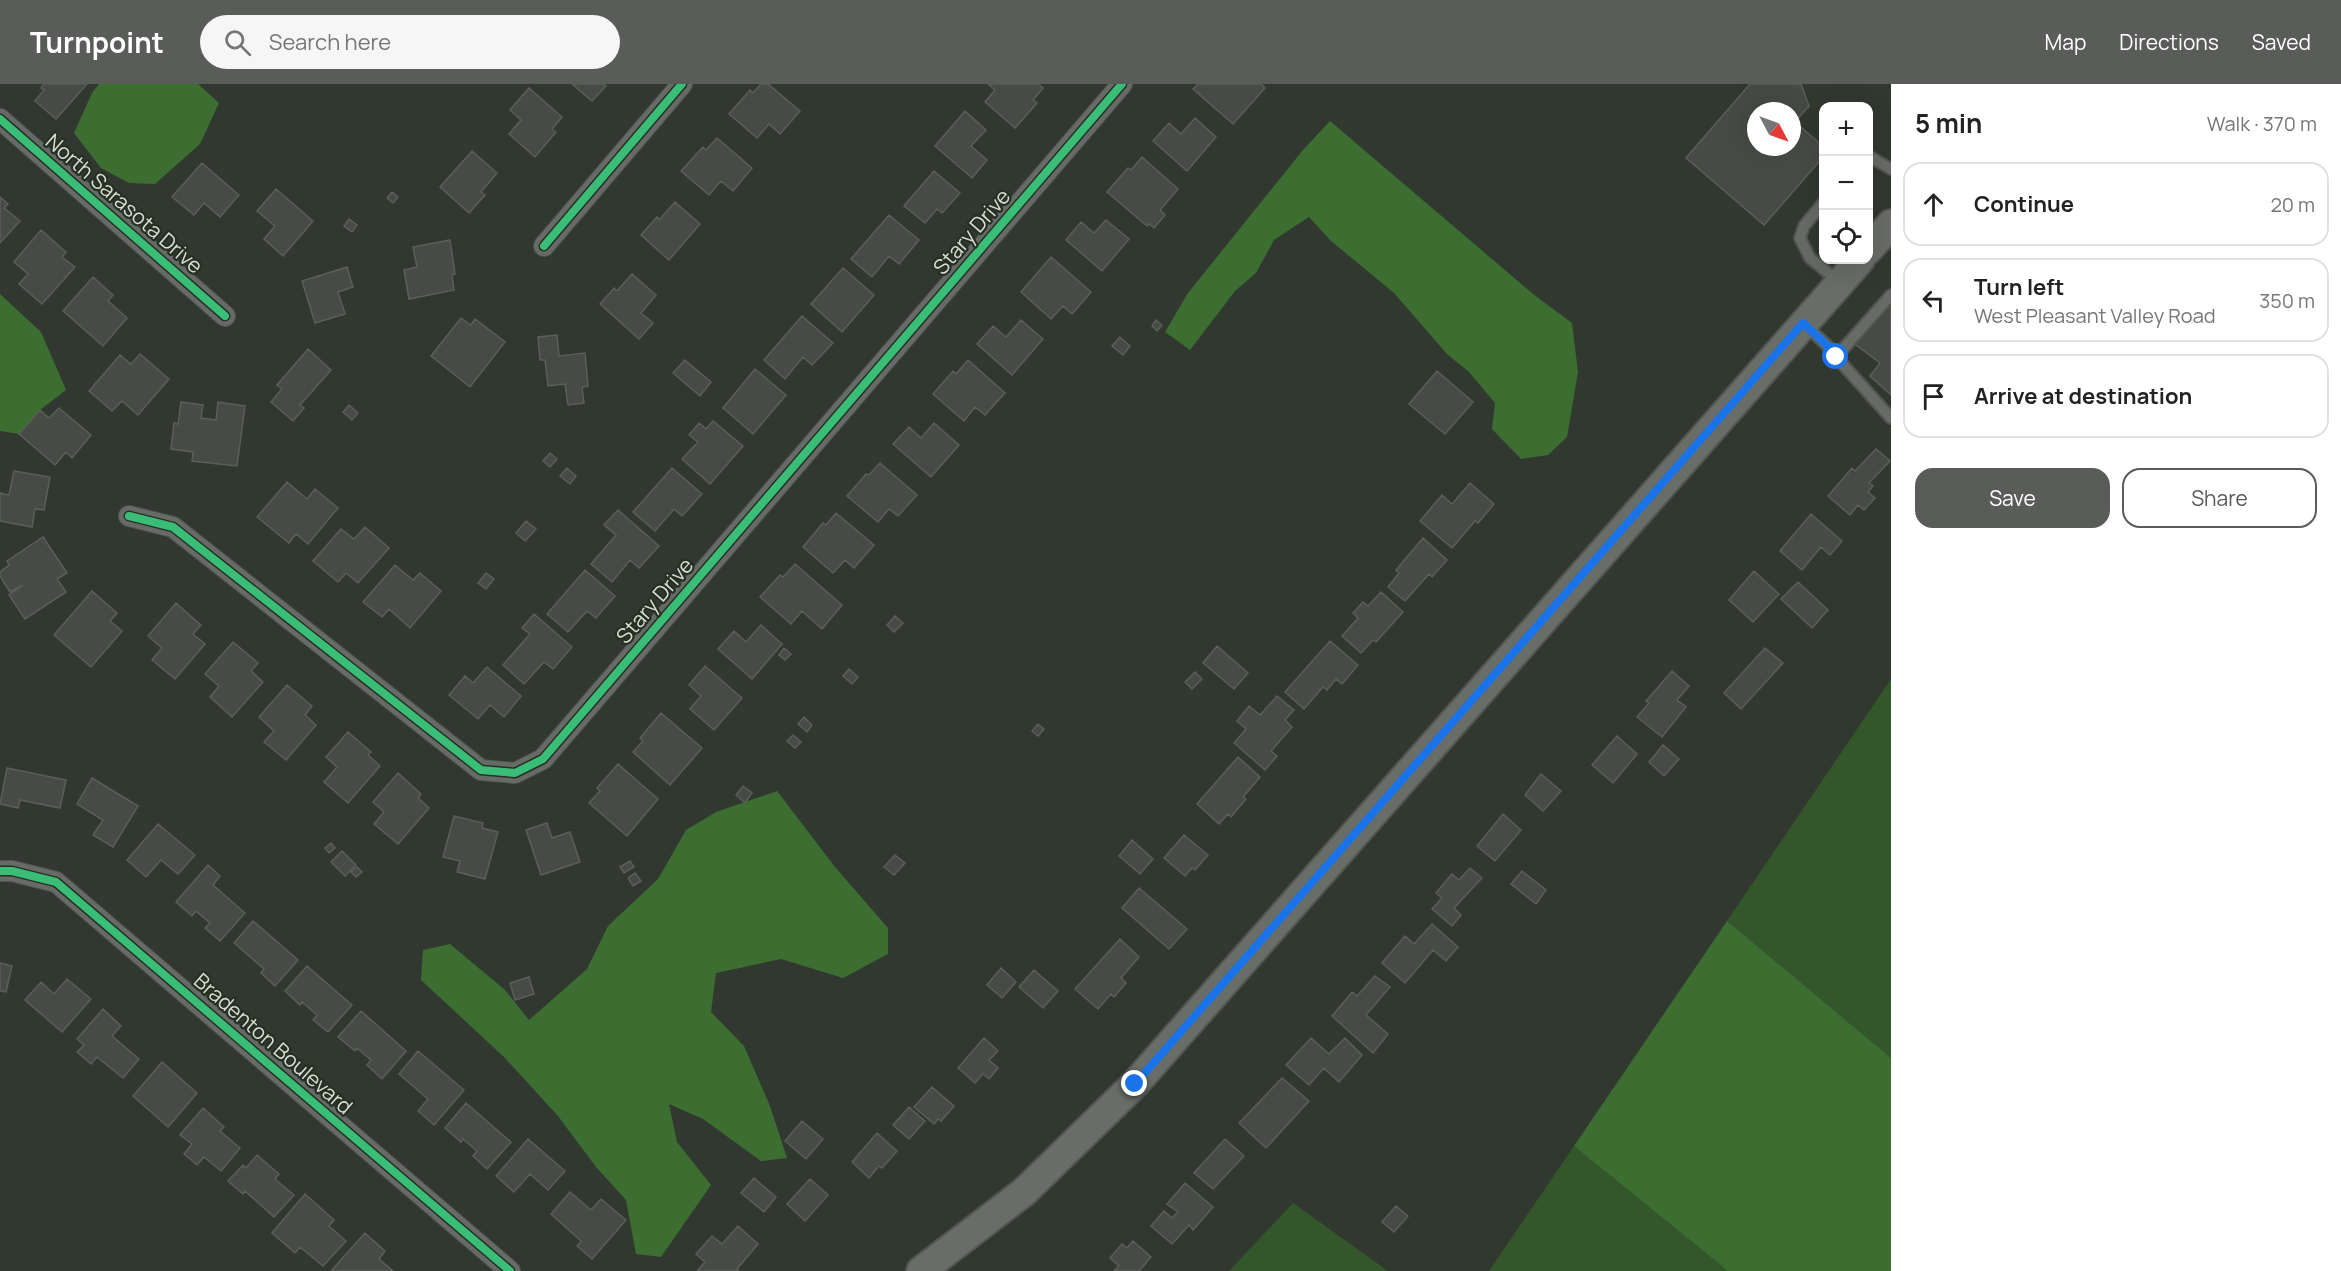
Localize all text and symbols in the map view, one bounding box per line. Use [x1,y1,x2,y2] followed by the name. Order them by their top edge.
[200,15,620,69] search box
[30,23,164,61] text: Turnpoint
[221,26,254,59] icon: search
[269,27,391,57] text: Search here
[2045,28,2086,56] text: Map
[2119,28,2219,56] text: Directions
[2252,28,2311,56] text: Saved
[1747,102,1801,156] north arrow
[1819,102,1873,264] map controls
[1819,102,1873,156] button: +
[1915,105,1982,141] text: 5 min
[2207,110,2317,137] text: Walk · 370 m
[40,127,209,279] street label: North Sarasota Drive
[1819,156,1873,210] button: −
[926,183,1016,280] street label: Stary Drive
[1917,188,1950,221] icon: ahead
[1974,189,2074,219] text: Continue
[2270,191,2315,218] text: 20 m
[1819,210,1873,264] button: locate
[1974,272,2064,302] text: Turn left
[1917,284,1950,317] icon: left
[2259,287,2315,314] text: 350 m
[1974,302,2216,329] text: West Pleasant Valley Road
[1822,343,1848,369] route start
[1917,380,1950,413] icon: arrive
[1974,381,2192,411] text: Arrive at destination
[1915,468,2110,528] button: Save
[2122,468,2317,528] button: Share
[609,552,699,649] street label: Stary Drive
[188,967,359,1120] street label: Bradenton Boulevard
[1121,1070,1147,1096] route end

